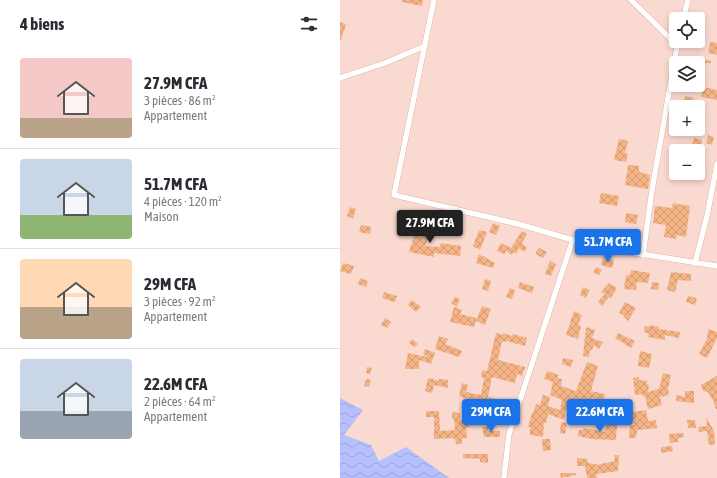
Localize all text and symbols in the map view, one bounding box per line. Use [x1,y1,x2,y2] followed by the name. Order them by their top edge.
[669,12,705,180] map controls
[669,12,705,48] button: locate
[298,13,320,35] icon: filters
[20,14,64,34] text: 4 biens
[669,56,705,92] button: layers
[144,73,207,93] text: 27.9M CFA
[52,74,100,122] icon: home
[144,93,216,108] text: 3 pièces · 86 m²
[669,100,705,136] button: +
[144,108,207,123] text: Appartement
[669,144,705,180] button: −
[144,174,207,194] text: 51.7M CFA
[52,175,100,223] icon: home
[144,194,222,209] text: 4 pièces · 120 m²
[144,209,179,224] text: Maison
[384,210,476,244] pin: 27.9M CFA
[406,215,454,230] text: 27.9M CFA
[562,229,654,263] pin: 51.7M CFA
[584,234,632,249] text: 51.7M CFA
[144,274,196,294] text: 29M CFA
[52,275,100,323] icon: home
[144,294,216,309] text: 3 pièces · 92 m²
[144,309,207,324] text: Appartement
[144,374,207,394] text: 22.6M CFA
[52,375,100,423] icon: home
[144,394,216,409] text: 2 pièces · 64 m²
[454,399,528,433] pin: 29M CFA
[554,399,646,433] pin: 22.6M CFA
[471,404,511,419] text: 29M CFA
[576,404,624,419] text: 22.6M CFA
[144,409,207,424] text: Appartement

